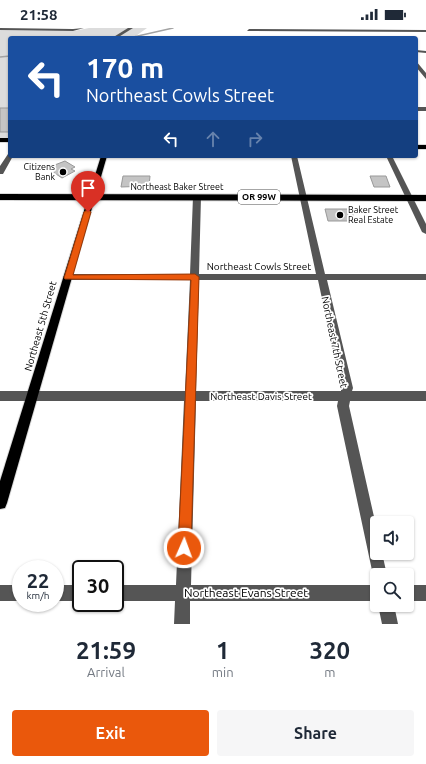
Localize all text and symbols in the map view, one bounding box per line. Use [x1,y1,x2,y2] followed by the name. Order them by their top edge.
[20,6,58,23] text: 21:58
[20,52,72,104] icon: left
[86,52,164,83] text: 170 m
[86,85,274,105] text: Northeast Cowls Street
[160,128,182,150] icon: left
[202,128,224,150] icon: ahead
[244,128,266,150] icon: right
[23,162,55,182] place label: Citizens Bank
[58,167,68,177] marker: Citizens Bank
[71,171,105,212] pin
[77,177,99,199] icon: arrive
[130,182,224,192] street label: Northeast Baker Street
[238,190,280,204] road number: OR 99W
[348,205,399,225] place label: Baker Street Real Estate
[335,210,345,220] marker: Baker Street Real Estate
[207,261,311,272] street label: Northeast Cowls Street
[22,280,59,372] street label: Northeast 5th Street
[319,295,350,389] street label: Northeast 7th Street
[210,391,312,402] street label: Northeast Davis Street
[370,516,414,612] map controls
[370,516,414,560] button: sound
[163,527,205,569] position arrow
[72,560,124,612] speed limit sign: 30
[370,568,414,612] button: search
[27,569,49,592] text: 22
[184,586,308,599] street label: Northeast Evans Street
[26,590,50,601] text: km/h
[76,637,136,664] text: 21:59
[216,637,229,664] text: 1
[310,637,350,664] text: 320
[87,665,125,679] text: Arrival
[212,665,234,679] text: min
[324,665,335,679] text: m
[12,710,209,756] button: Exit
[217,710,414,756] button: Share

